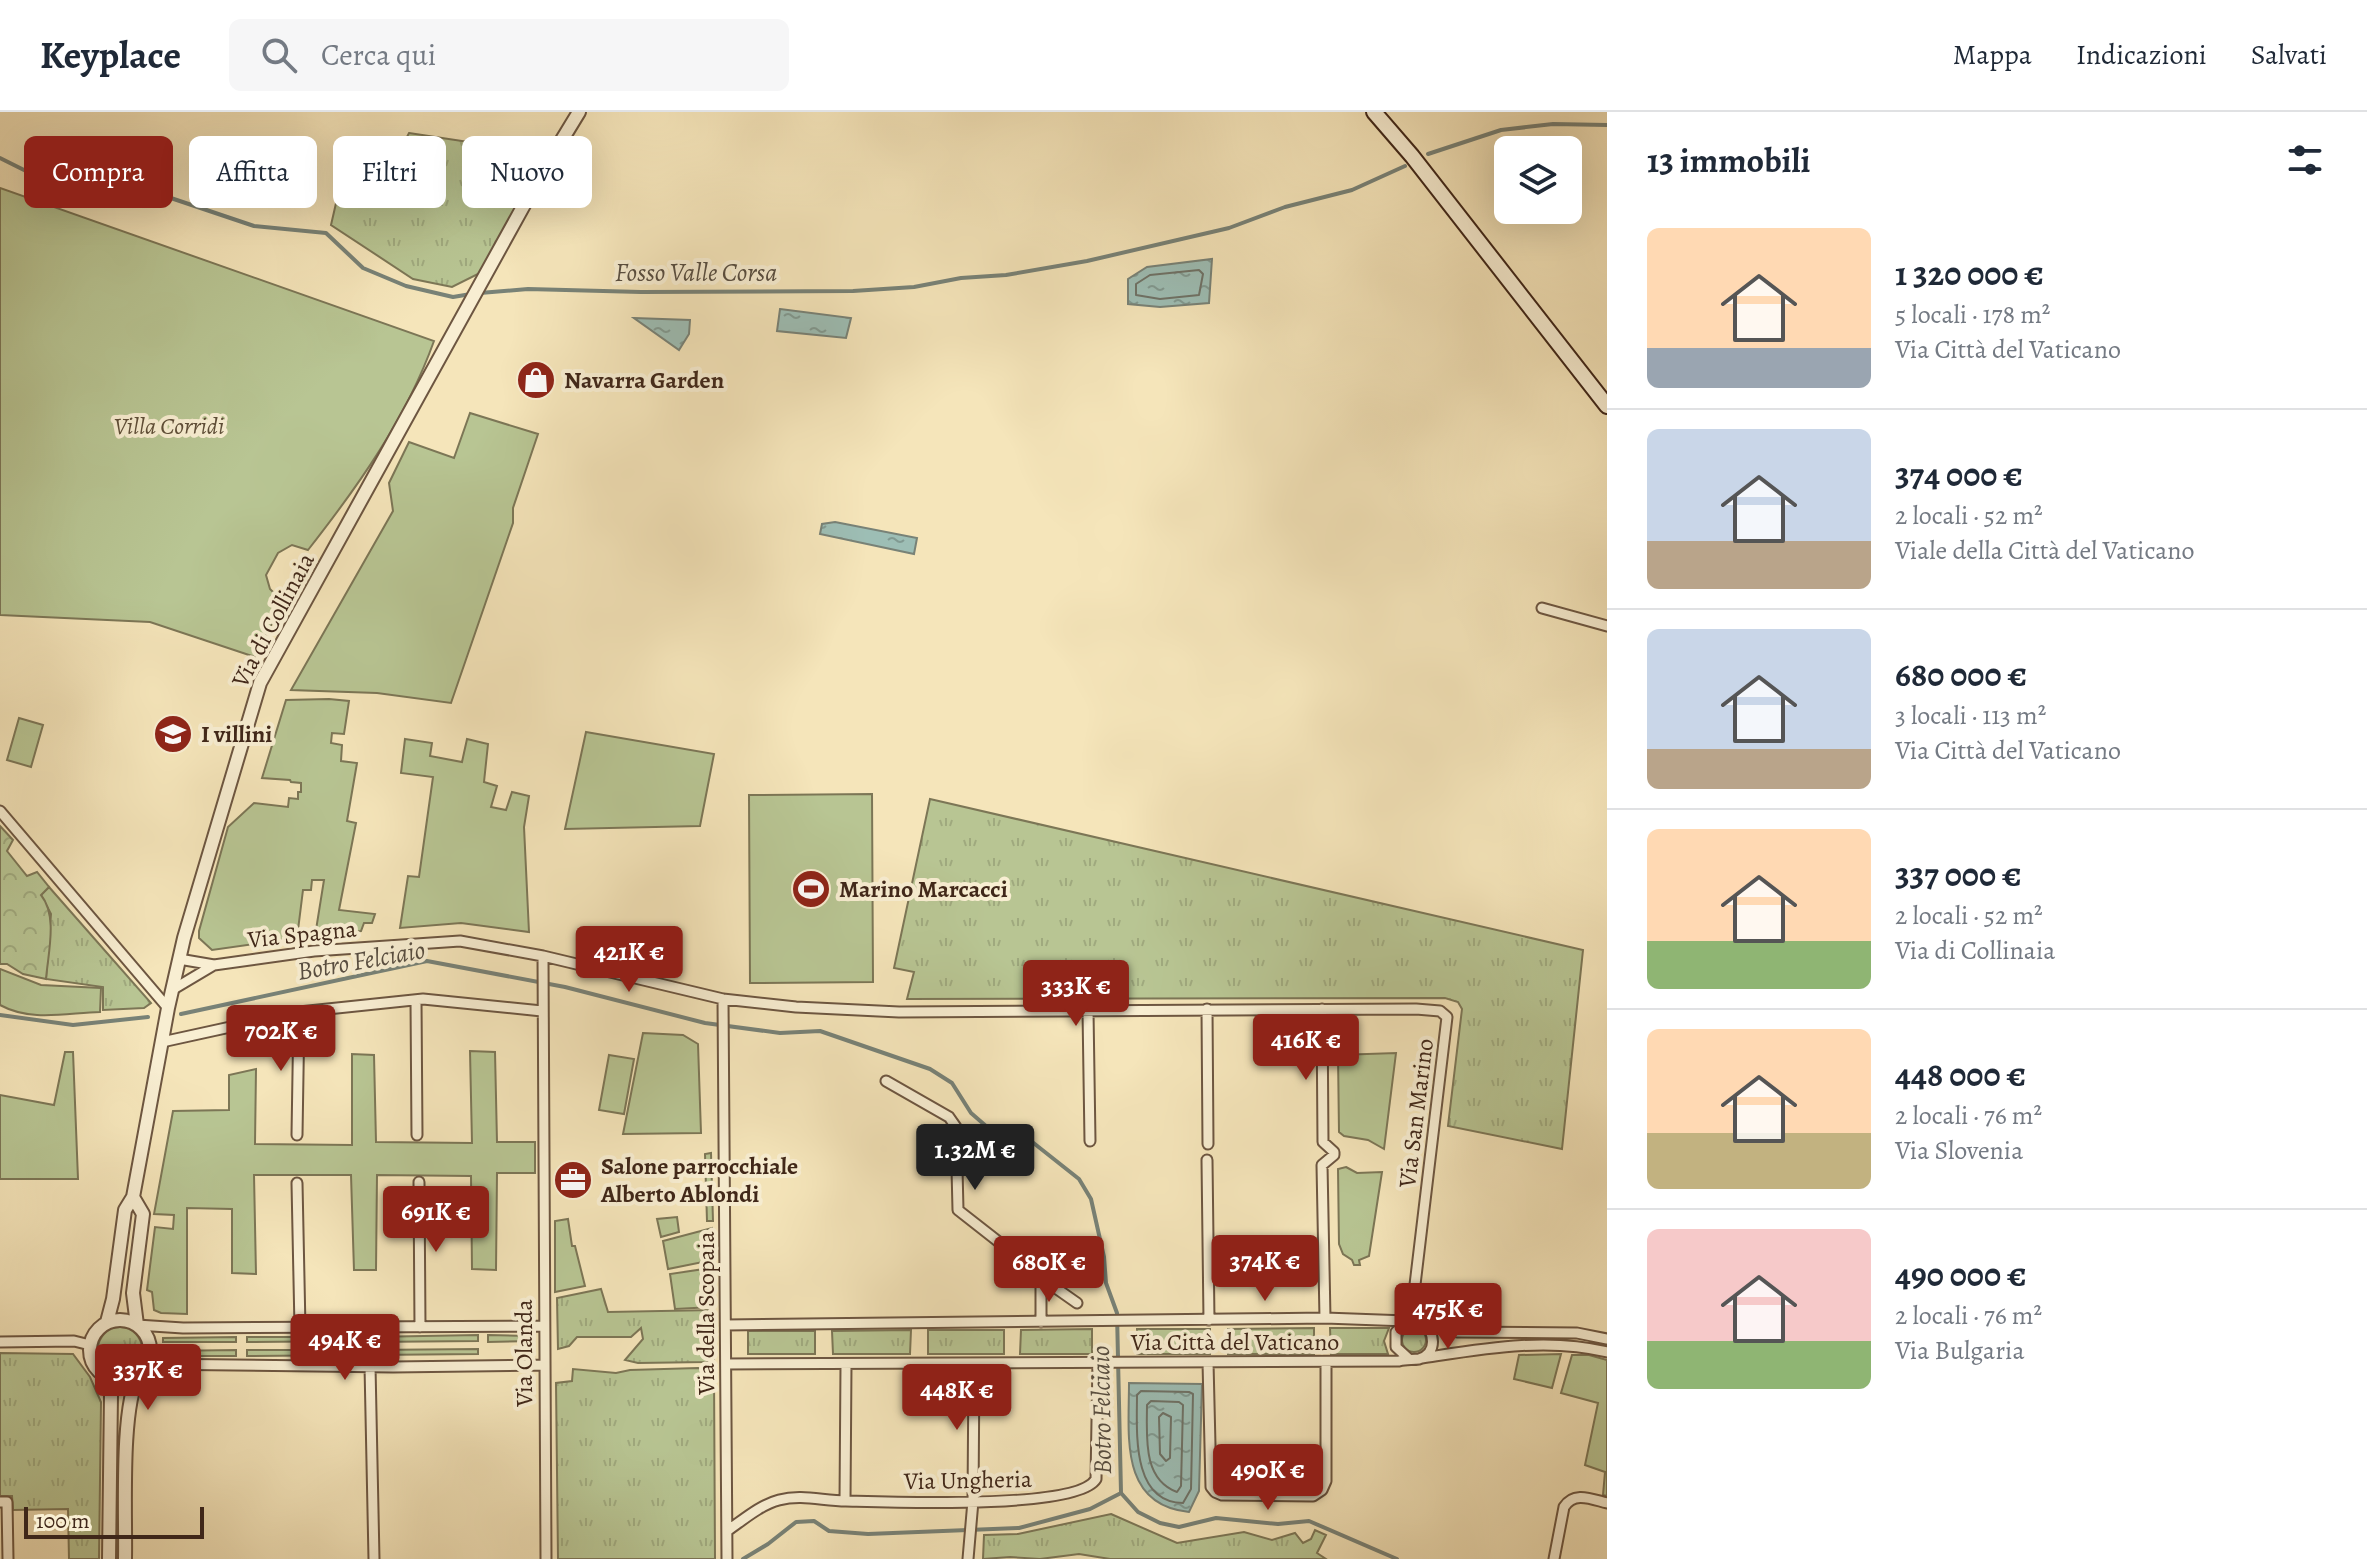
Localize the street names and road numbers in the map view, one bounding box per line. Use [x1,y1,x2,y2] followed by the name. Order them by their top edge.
[224,546,322,694] street label: Via di Collinaia
[245,912,359,956] street label: Via Spagna
[1391,1037,1441,1190] street label: Via San Marino
[690,1230,722,1396] street label: Via della Scopaia
[508,1299,540,1408] street label: Via Olanda
[1130,1326,1339,1358] street label: Via Città del Vaticano
[903,1463,1033,1497] street label: Via Ungheria

